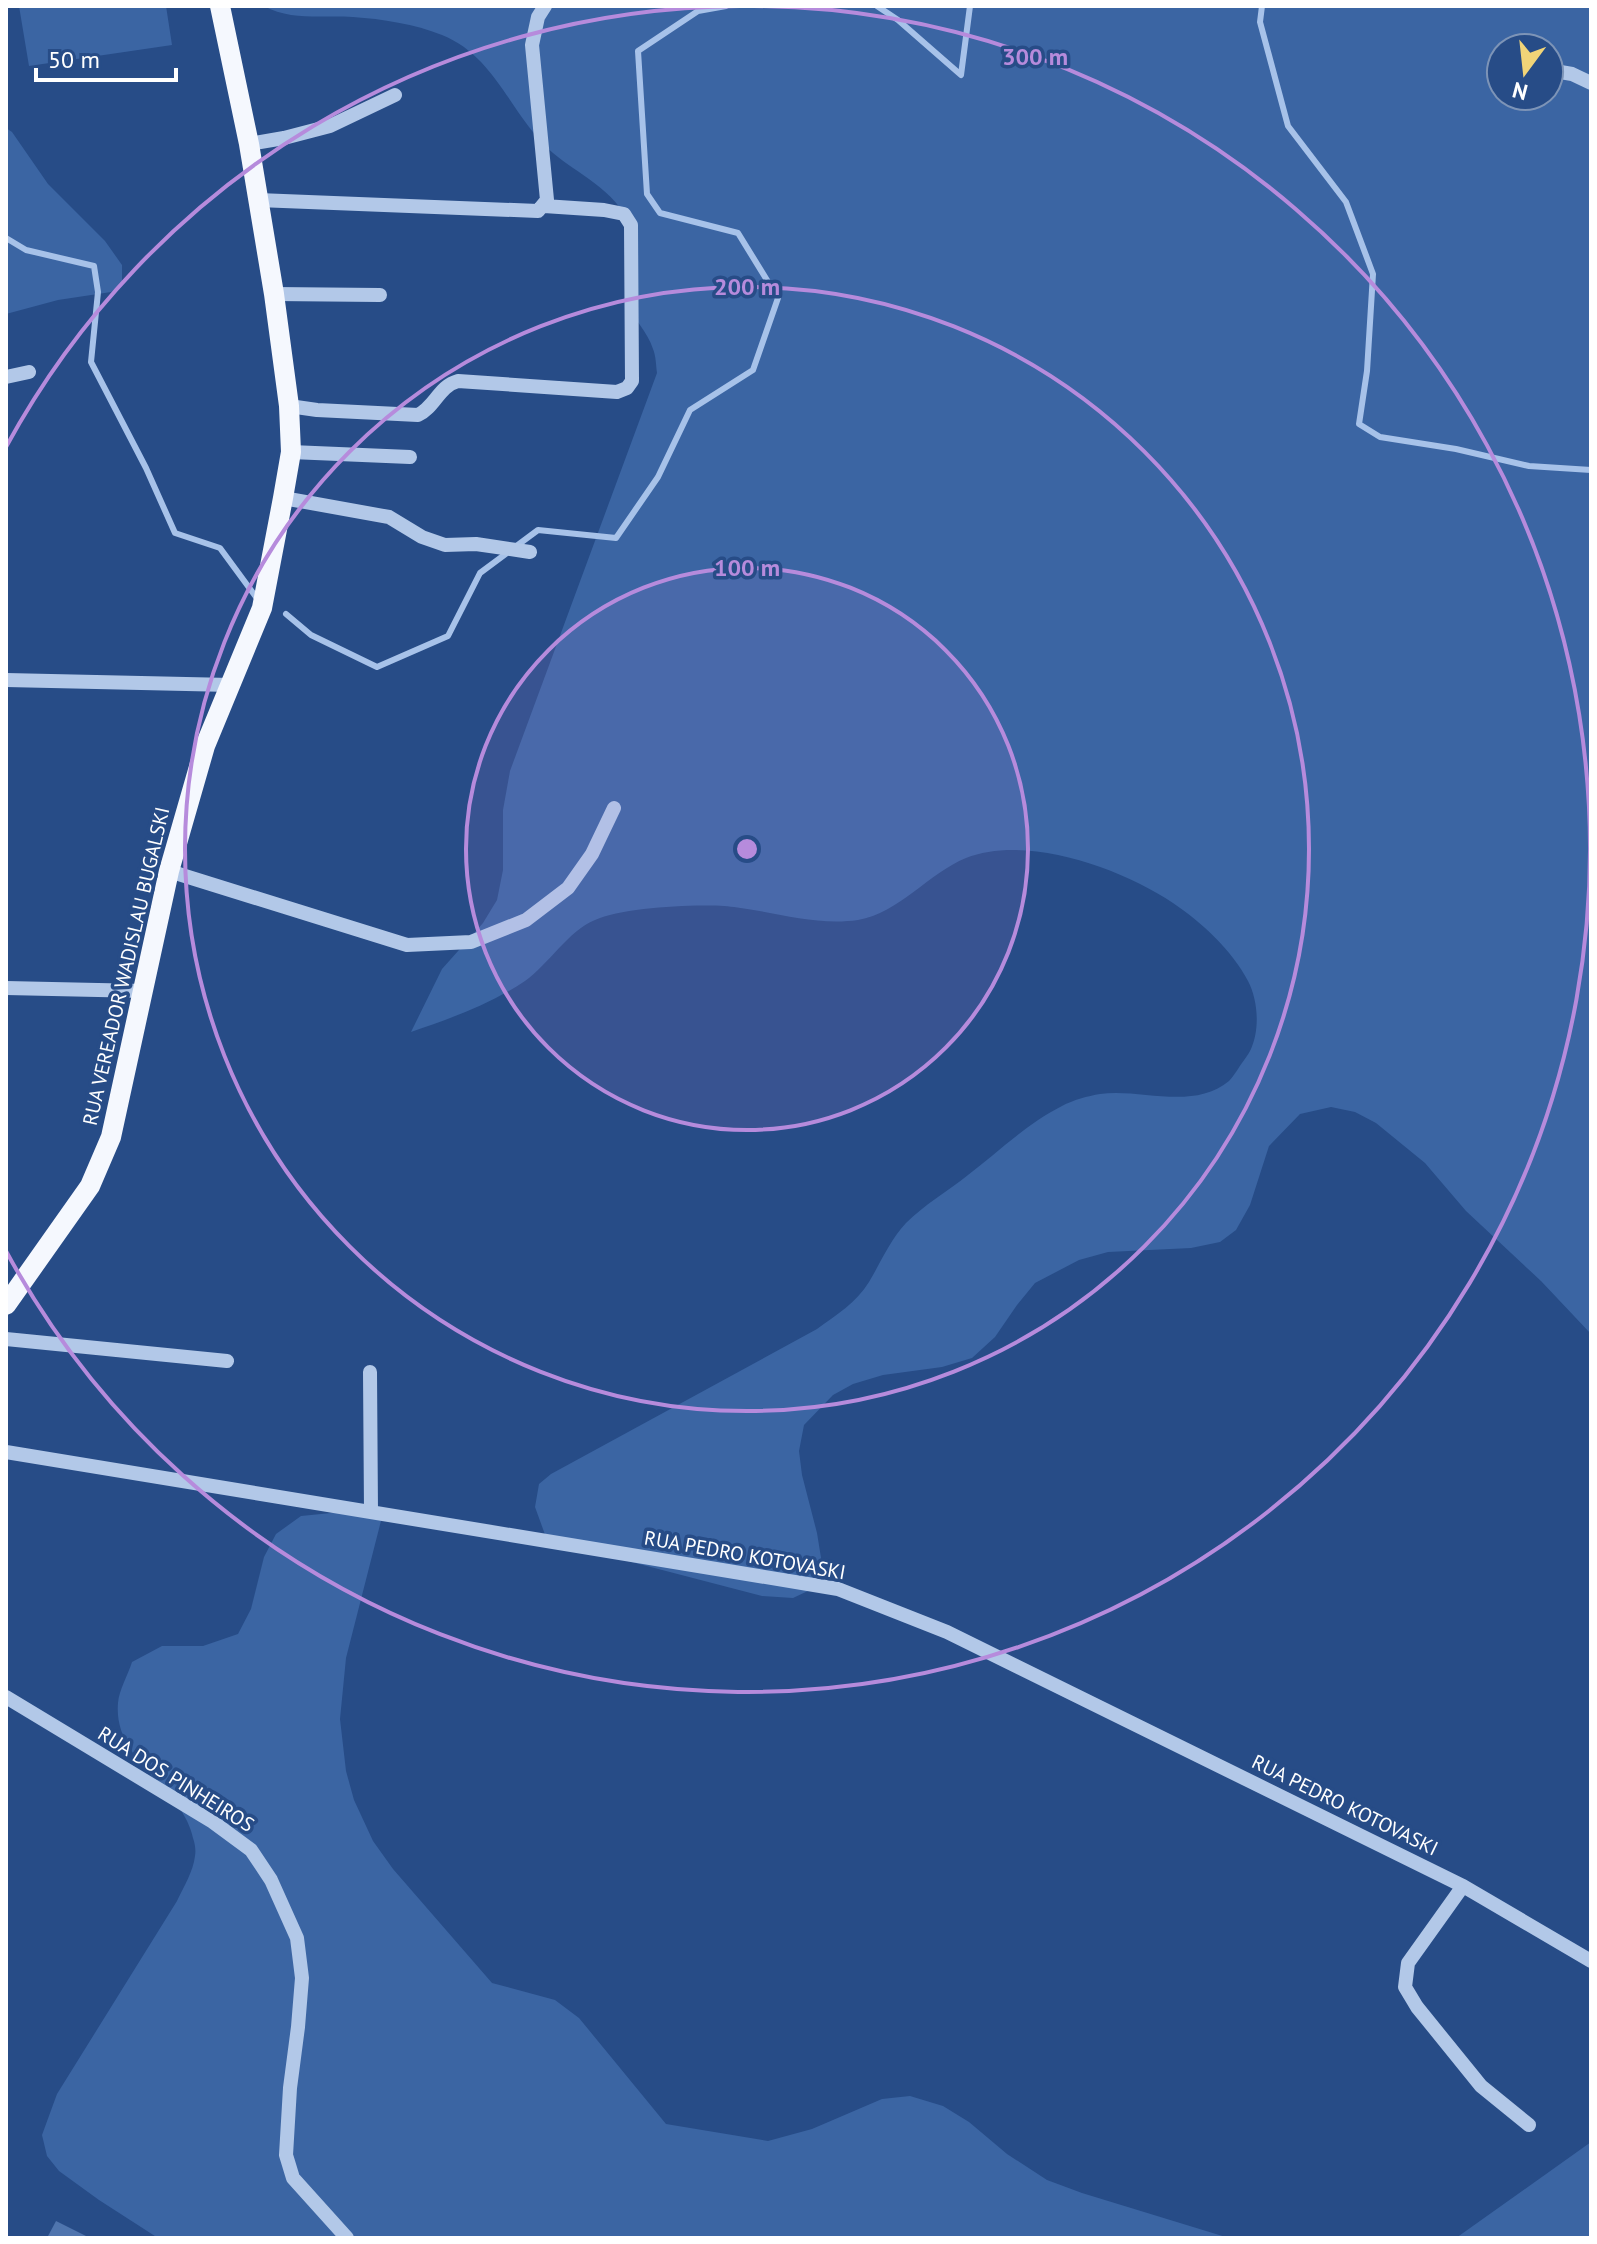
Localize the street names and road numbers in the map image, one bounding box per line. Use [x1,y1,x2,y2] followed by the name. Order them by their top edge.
[77,804,175,1128] street label: RUA VEREADOR WADISLAU BUGALSKI
[642,1524,848,1586] street label: RUA PEDRO KOTOVASKI
[93,1720,259,1838] street label: RUA DOS PINHEIROS
[1248,1749,1442,1861] street label: RUA PEDRO KOTOVASKI

